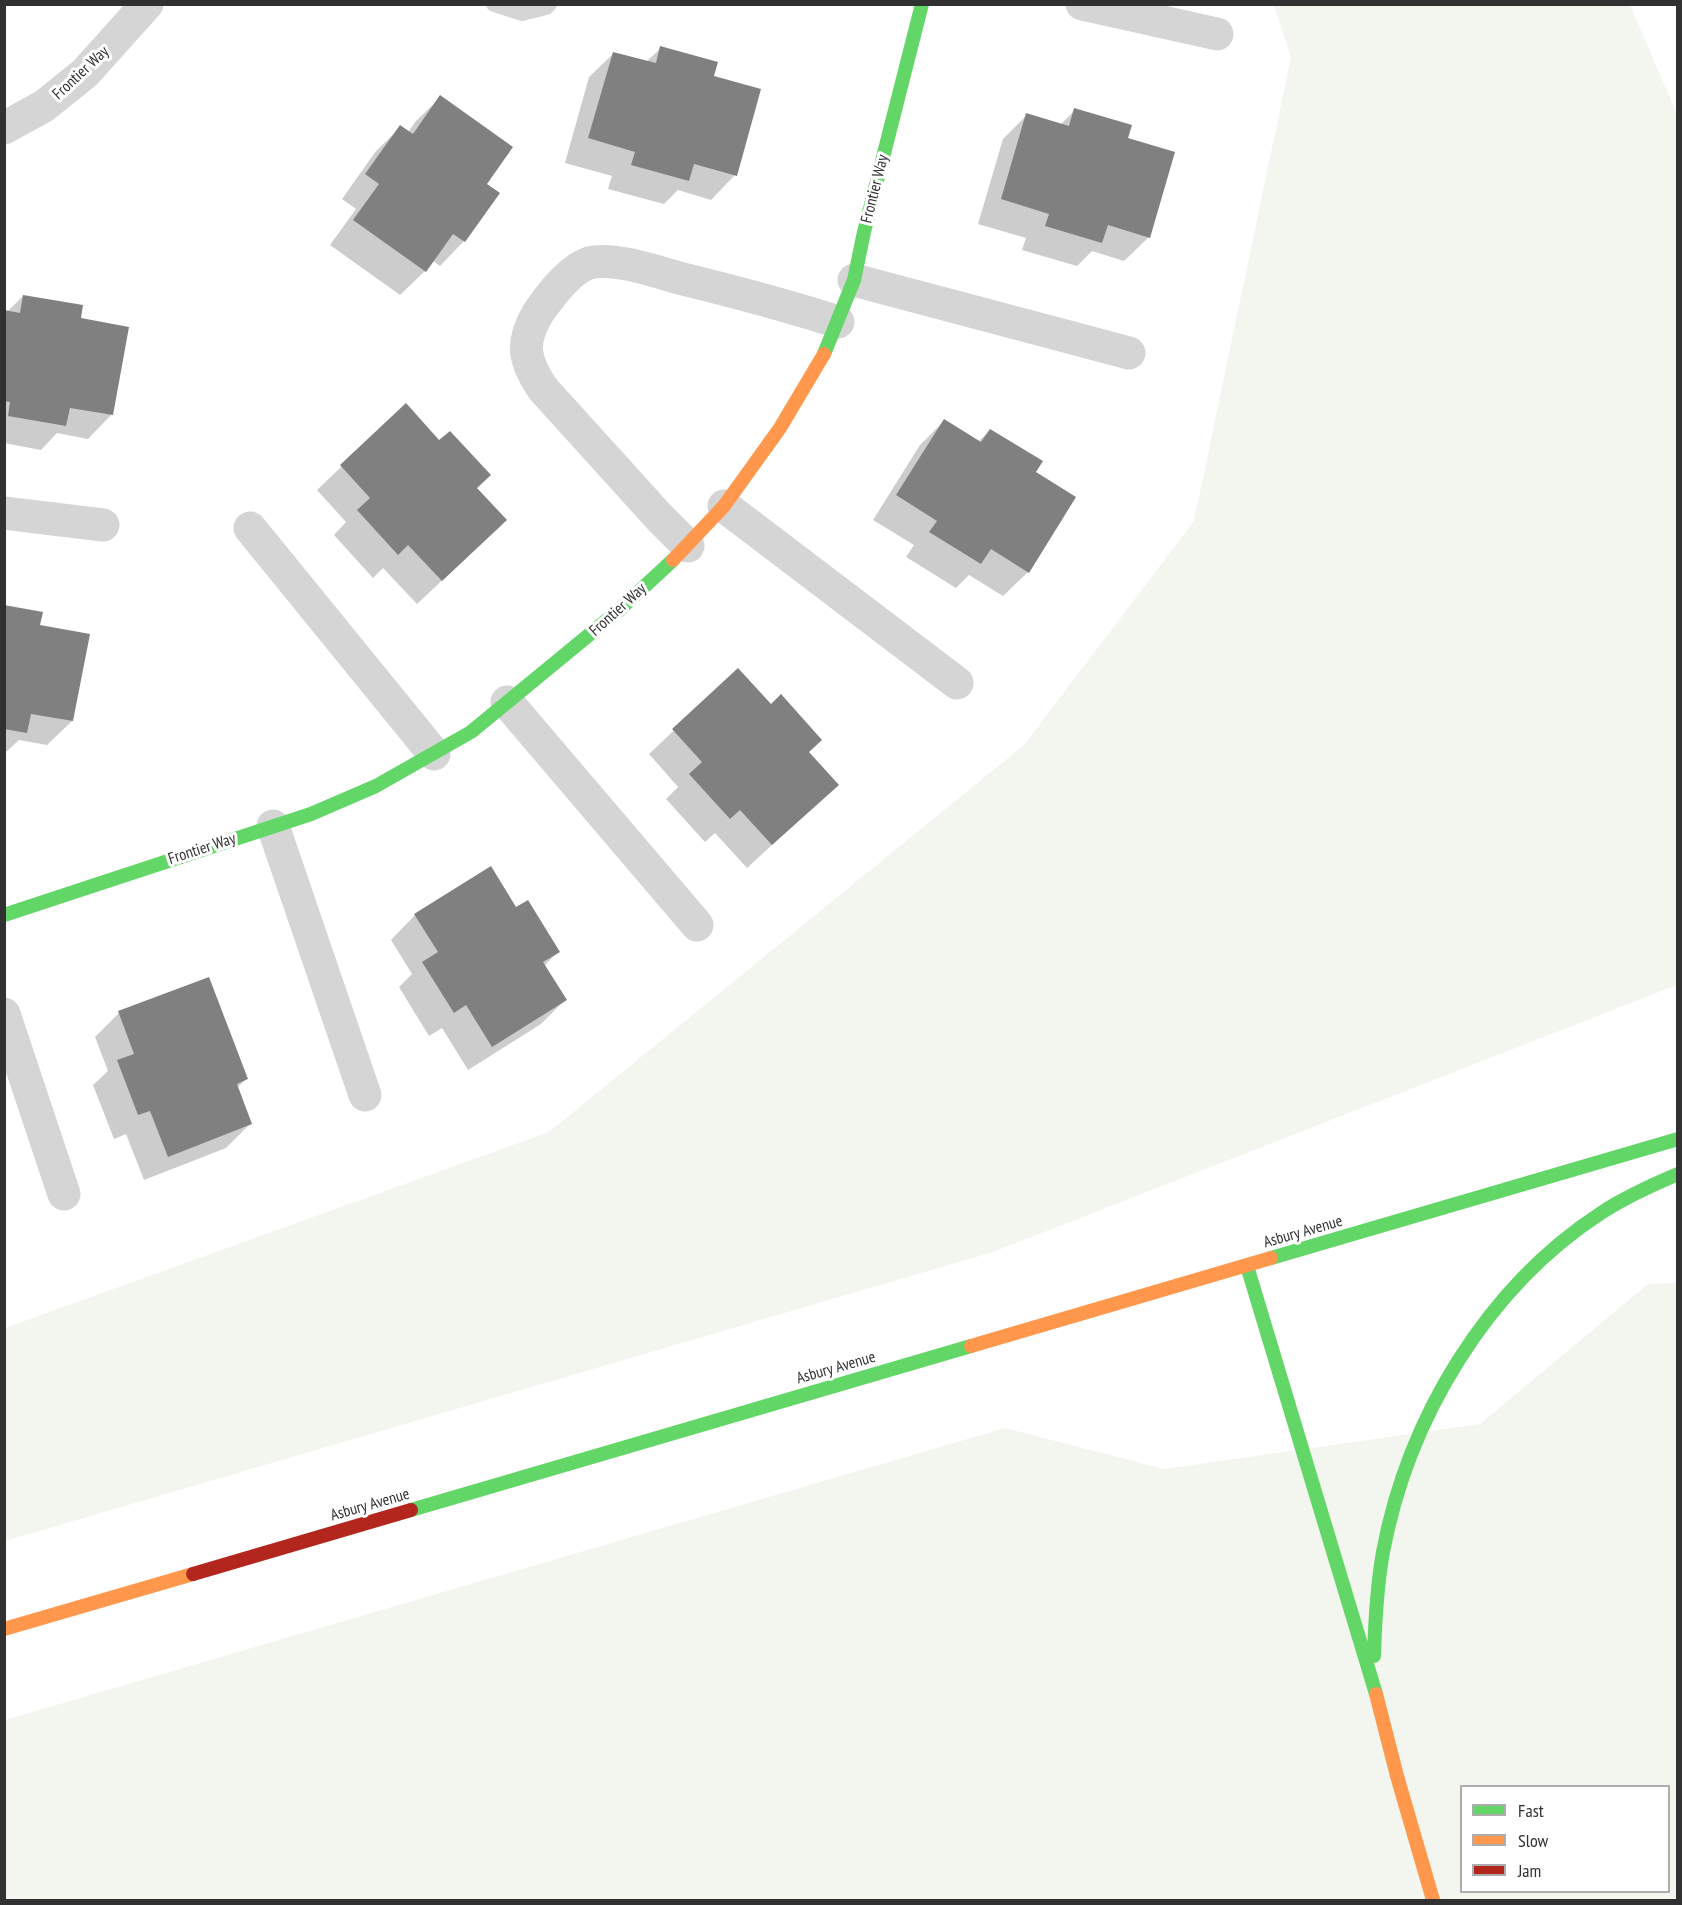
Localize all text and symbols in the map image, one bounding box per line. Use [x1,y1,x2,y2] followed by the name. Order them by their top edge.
[49,42,113,104] street label: Frontier Way
[857,153,893,225] street label: Frontier Way
[586,580,650,640] street label: Frontier Way
[166,829,238,869] street label: Frontier Way
[1261,1212,1345,1252] street label: Asbury Avenue
[794,1348,878,1388] street label: Asbury Avenue
[328,1485,412,1525] street label: Asbury Avenue
[1460,1785,1670,1893] legend
[1518,1799,1544,1822] text: Fast
[1518,1829,1548,1852] text: Slow
[1518,1859,1541,1882] text: Jam

